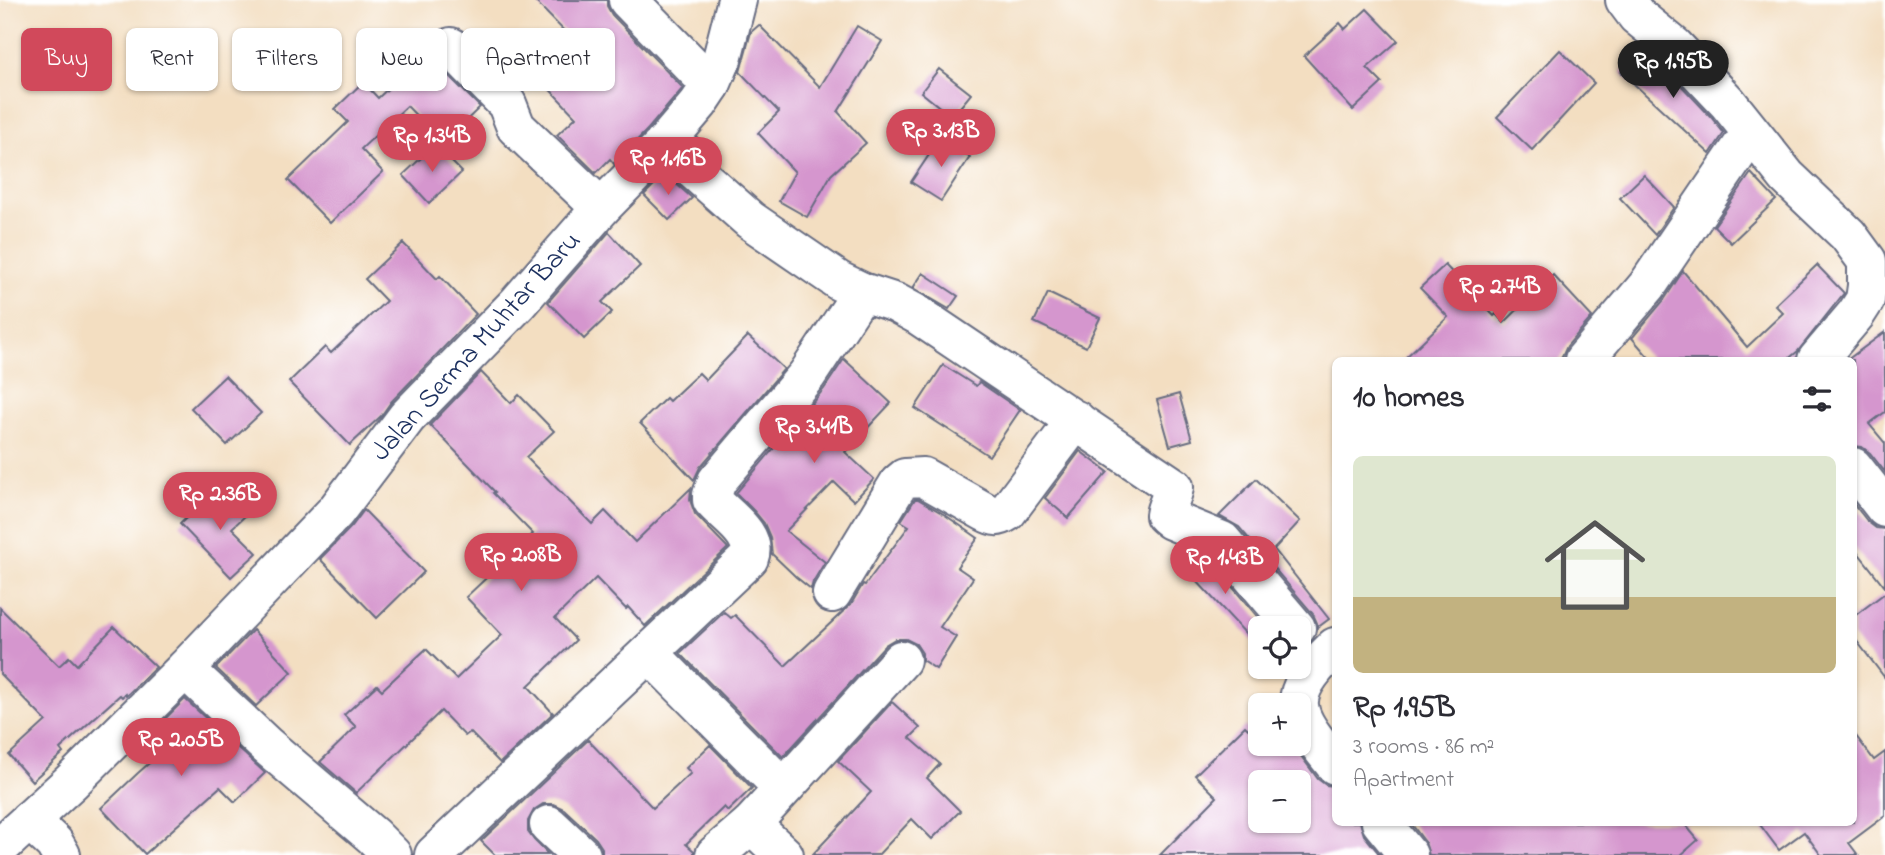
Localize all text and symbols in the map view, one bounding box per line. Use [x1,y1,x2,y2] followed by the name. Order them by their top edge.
[21,28,112,91] chip: Buy
[126,28,218,91] chip: Rent
[232,28,342,91] chip: Filters
[356,28,447,91] chip: New
[461,28,615,91] chip: Apartment
[1601,41,1745,100] pin: Rp 1.95B
[1634,46,1712,79] text: Rp 1.95B
[869,110,1013,169] pin: Rp 3.13B
[360,114,504,174] pin: Rp 1.34B
[902,115,980,148] text: Rp 3.13B
[393,120,471,153] text: Rp 1.34B
[596,138,740,197] pin: Rp 1.16B
[630,143,706,176] text: Rp 1.16B
[362,223,592,471] street label: Jalan Serma Muhtar Baru
[1428,266,1572,325] pin: Rp 2.74B
[1459,271,1541,304] text: Rp 2.74B
[1353,377,1465,421] text: 10 homes
[1798,380,1836,418] icon: filters
[742,406,886,465] pin: Rp 3.41B
[775,411,853,444] text: Rp 3.41B
[148,472,292,532] pin: Rp 2.36B
[179,478,261,511] text: Rp 2.36B
[1532,502,1658,628] icon: home
[449,534,593,593] pin: Rp 2.08B
[1153,536,1297,596] pin: Rp 1.43B
[480,539,562,572] text: Rp 2.08B
[1186,542,1264,575] text: Rp 1.43B
[1248,616,1311,833] map controls
[1248,616,1311,679] button: locate
[1353,687,1455,731] text: Rp 1.95B
[1248,693,1311,756] button: +
[109,718,253,778] pin: Rp 2.05B
[138,724,224,757] text: Rp 2.05B
[1353,731,1494,764] text: 3 rooms · 86 m²
[1353,764,1454,797] text: Apartment
[1248,770,1311,833] button: −

